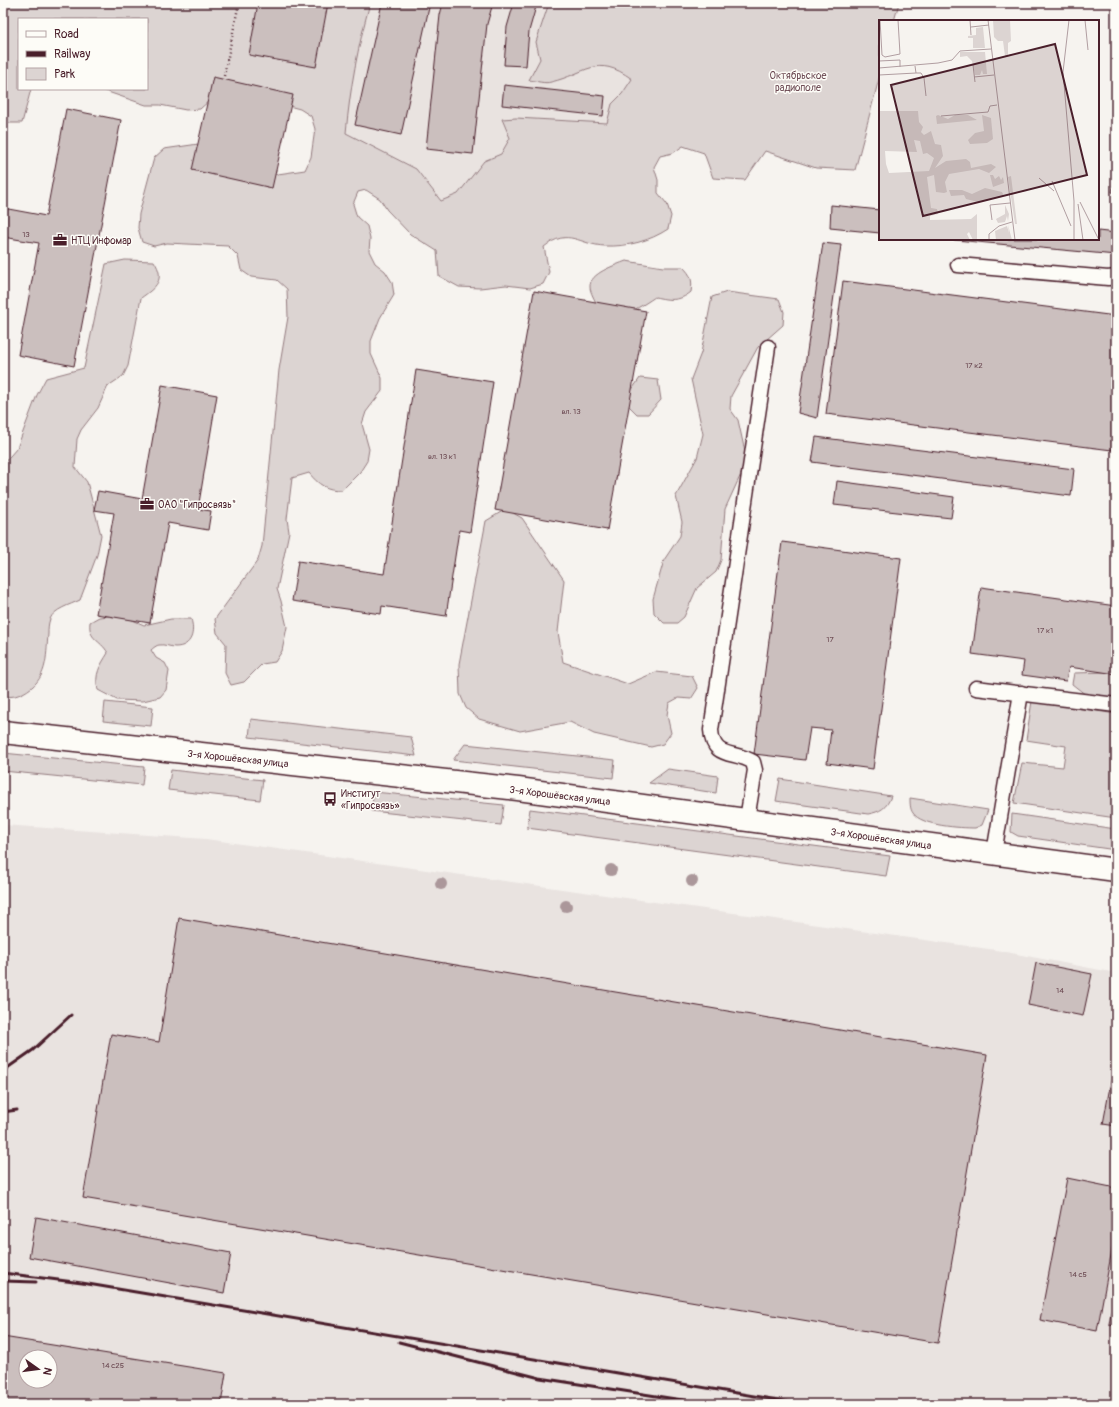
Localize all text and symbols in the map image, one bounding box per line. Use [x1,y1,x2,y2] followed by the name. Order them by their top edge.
[18,18,148,90] legend
[879,20,1099,240] inset map
[54,27,79,42] text: Road
[54,47,90,62] text: Railway
[54,67,75,82] text: Park
[770,70,826,94] park label: Октябрьское радиополе
[22,230,30,239] house number: 13
[52,232,68,248] office icon: НТЦ Инфомар
[71,235,132,247] place label: НТЦ Инфомар
[965,361,983,370] house number: 17 к2
[561,407,581,416] house number: вл. 13
[428,452,456,461] house number: вл. 13 к1
[139,496,155,512] office icon: ОАО "Гипросвязь"
[158,499,236,511] place label: ОАО "Гипросвязь"
[1037,626,1053,635] house number: 17 к1
[826,635,834,644] house number: 17
[187,748,289,770] street label: 3-я Хорошёвская улица
[509,784,611,808] street label: 3-я Хорошёвская улица
[341,788,400,812] place label: Институт «Гипросвязь»
[322,791,338,807] bus stop icon: Институт «Гипросвязь»
[830,826,932,852] street label: 3-я Хорошёвская улица
[1056,986,1064,995] house number: 14
[1069,1270,1087,1279] house number: 14 с5
[18,1349,58,1389] north arrow
[102,1361,124,1370] house number: 14 с25
[40,1366,54,1377] text: N

